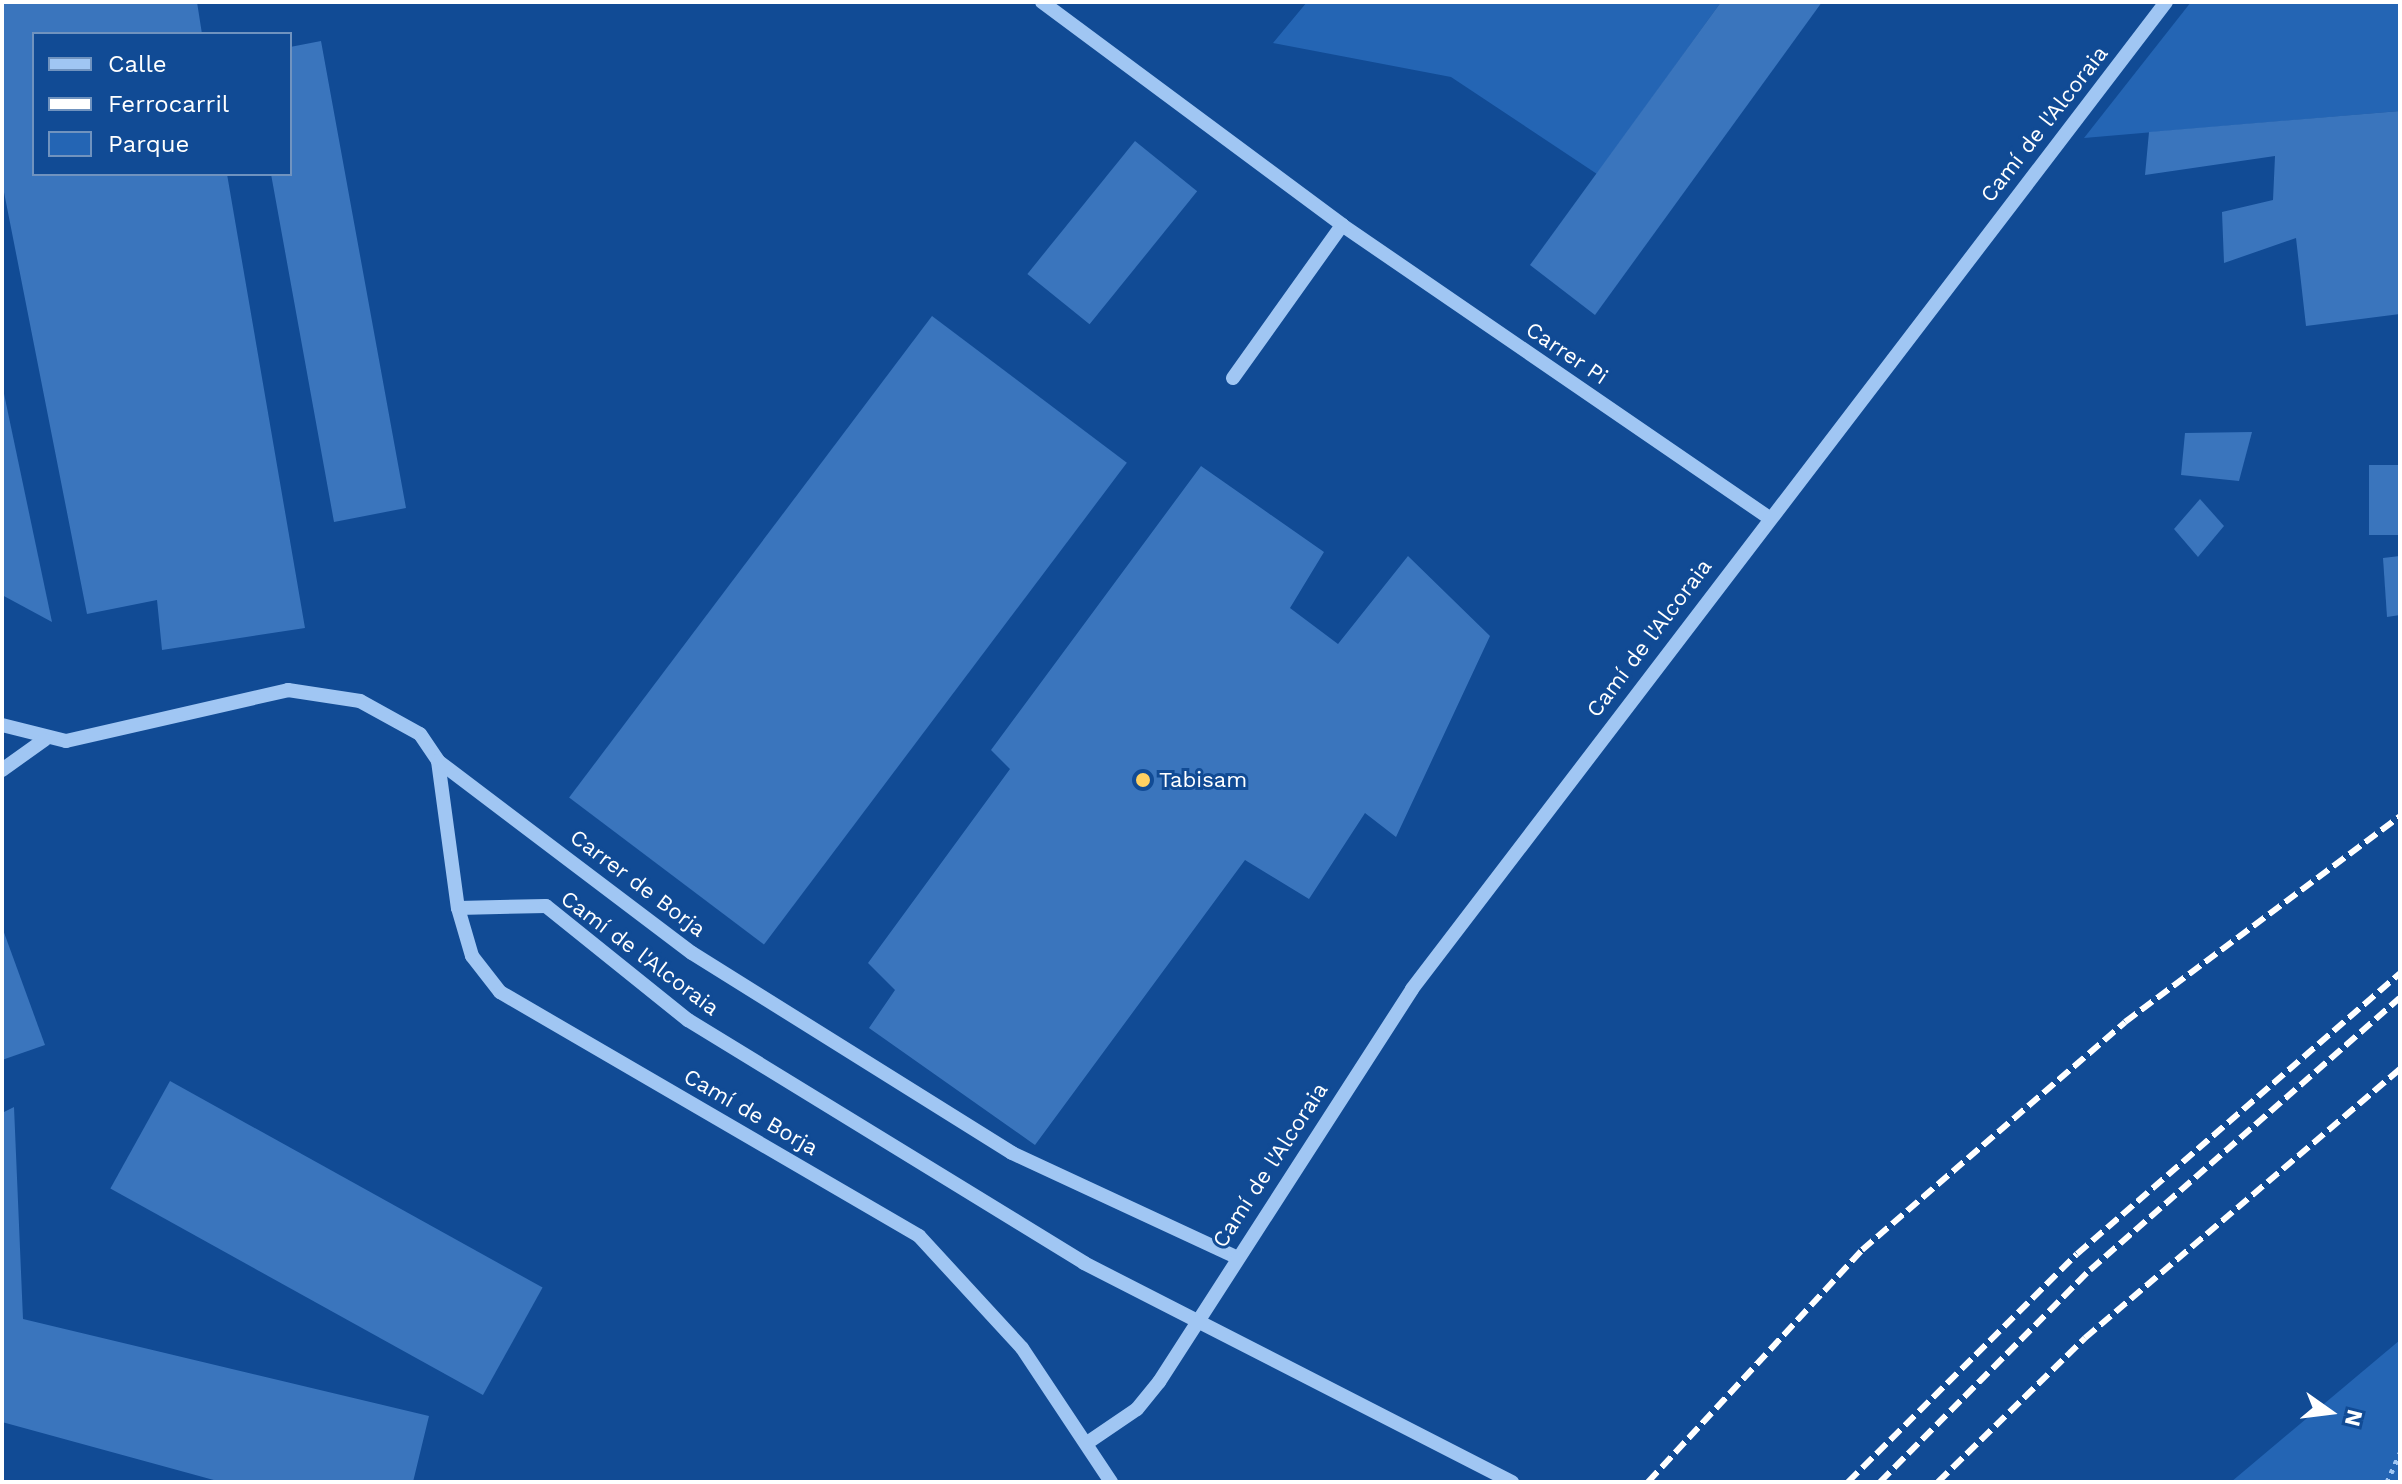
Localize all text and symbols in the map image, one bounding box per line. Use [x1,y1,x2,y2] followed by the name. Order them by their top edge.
[32,32,292,176] legend
[1975,41,2113,207] street label: Camí de l'Alcoraia
[108,50,167,78] text: Calle
[108,90,229,118] text: Ferrocarril
[108,130,189,158] text: Parque
[1521,316,1613,390] street label: Carrer Pi
[1581,554,1717,722] street label: Camí de l'Alcoraia
[1159,767,1247,793] place label: Tabisam
[1134,771,1152,789] marker: Tabisam
[565,823,711,943] street label: Carrer de Borja
[556,885,724,1021] street label: Camí de l'Alcoraia
[679,1063,823,1161] street label: Camí de Borja
[1207,1078,1333,1252] street label: Camí de l'Alcoraia
[2290,1372,2370,1452] north arrow
[2340,1407,2368,1429] text: N

